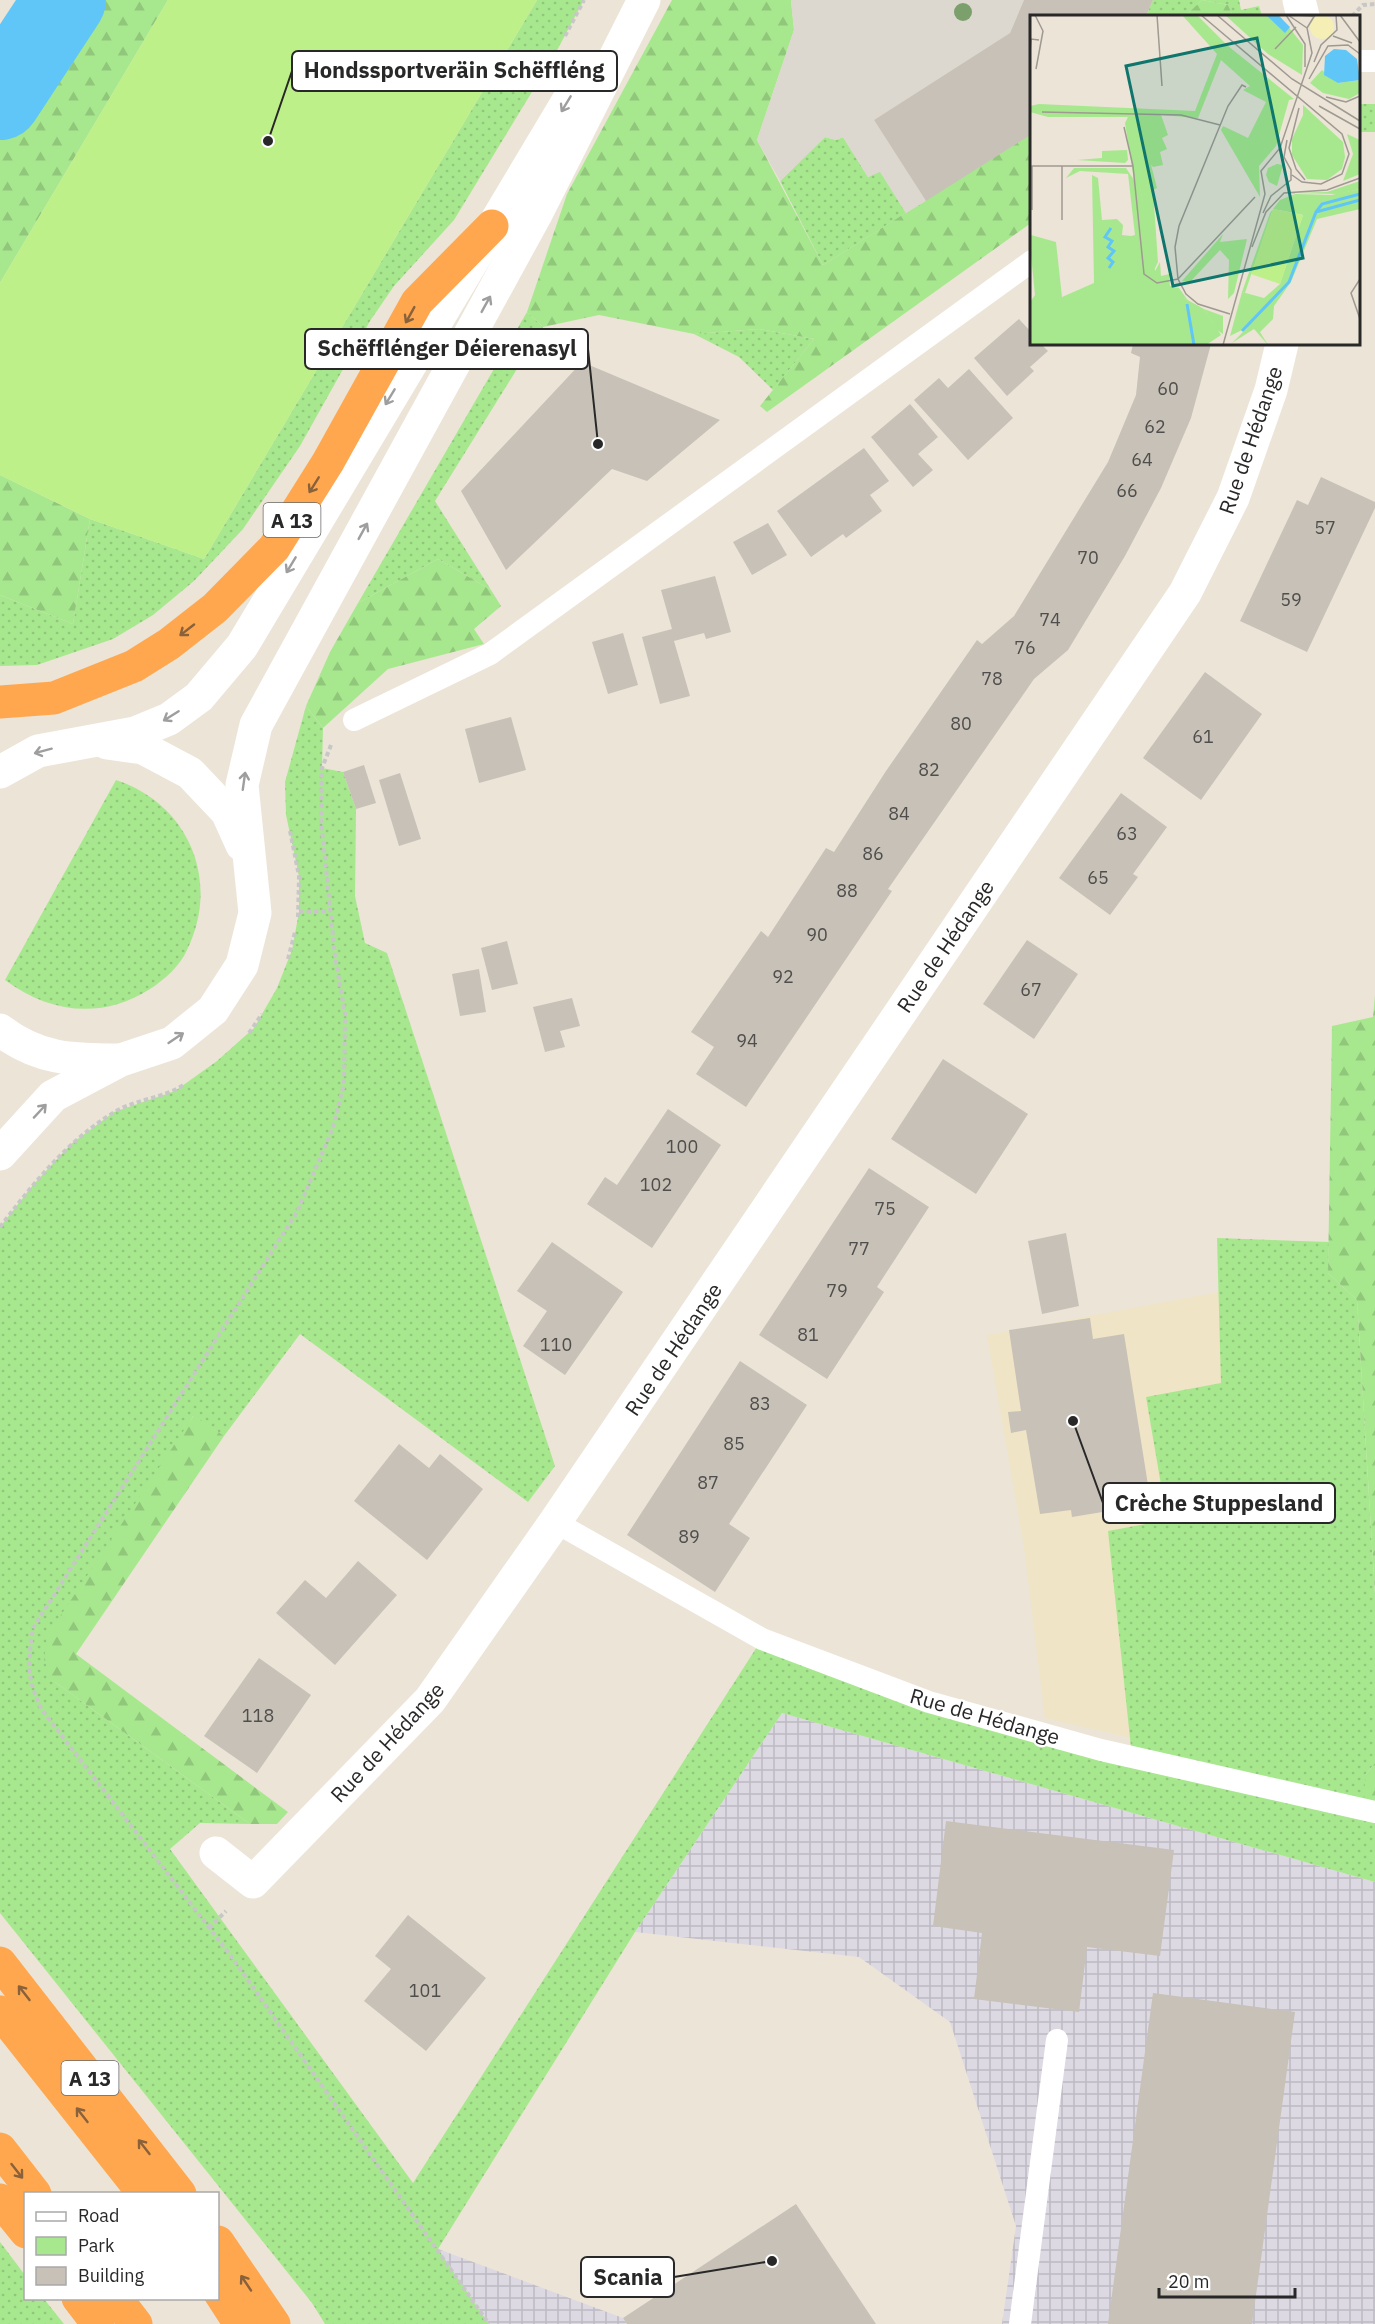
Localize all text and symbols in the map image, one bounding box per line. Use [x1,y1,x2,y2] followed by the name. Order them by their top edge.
[1030,15,1360,345] inset map
[292,51,617,91] callout: Hondssportveräin Schëffléng
[304,55,605,84] text: Hondssportveräin Schëffléng
[560,95,572,112] one-way arrow
[481,296,492,314] one-way arrow
[404,306,416,323] one-way arrow
[305,329,588,369] callout: Schëfflénger Déierenasyl
[317,333,577,362] text: Schëfflénger Déierenasyl
[1212,362,1288,518] street label: Rue de Hédange
[1157,377,1179,400] house number: 60
[384,388,396,405] one-way arrow
[1144,415,1166,438] house number: 62
[1131,448,1153,471] house number: 64
[307,476,319,493] one-way arrow
[1116,479,1138,502] house number: 66
[264,503,320,537] road number: A 13
[1314,516,1336,539] house number: 57
[357,522,369,539] one-way arrow
[1077,546,1099,569] house number: 70
[284,556,296,573] one-way arrow
[1280,588,1302,611] house number: 59
[1039,608,1061,631] house number: 74
[179,624,195,637] one-way arrow
[1014,636,1036,659] house number: 76
[981,667,1003,690] house number: 78
[163,710,180,723] one-way arrow
[950,712,972,735] house number: 80
[1192,725,1214,748] house number: 61
[34,746,53,757] one-way arrow
[918,758,940,781] house number: 82
[239,772,250,791] one-way arrow
[888,802,910,825] house number: 84
[1116,822,1138,845] house number: 63
[862,842,884,865] house number: 86
[1087,866,1109,889] house number: 65
[890,874,1000,1018] street label: Rue de Hédange
[836,879,858,902] house number: 88
[806,923,828,946] house number: 90
[772,965,794,988] house number: 92
[1020,978,1042,1001] house number: 67
[736,1029,758,1052] house number: 94
[167,1032,184,1045] one-way arrow
[33,1104,47,1119] one-way arrow
[666,1135,698,1158] house number: 100
[640,1173,672,1196] house number: 102
[874,1197,896,1220] house number: 75
[848,1237,870,1260] house number: 77
[618,1277,728,1421] street label: Rue de Hédange
[826,1279,848,1302] house number: 79
[797,1323,819,1346] house number: 81
[540,1333,572,1356] house number: 110
[749,1392,771,1415] house number: 83
[723,1432,745,1455] house number: 85
[697,1471,719,1494] house number: 87
[1103,1483,1335,1523] callout: Crèche Stuppesland
[1115,1488,1323,1517] text: Crèche Stuppesland
[678,1525,700,1548] house number: 89
[324,1676,450,1808] street label: Rue de Hédange
[907,1681,1063,1751] street label: Rue de Hédange
[242,1704,274,1727] house number: 118
[409,1979,441,2002] house number: 101
[18,1986,31,2002] one-way arrow
[62,2061,118,2095] road number: A 13
[75,2107,88,2123] one-way arrow
[137,2140,150,2156] one-way arrow
[11,2163,24,2179] one-way arrow
[24,2192,219,2300] legend
[78,2204,119,2227] text: Road
[78,2234,115,2257] text: Park
[581,2257,674,2297] callout: Scania
[1159,2261,1296,2299] scale bar
[593,2262,663,2291] text: Scania
[78,2264,145,2287] text: Building
[1168,2270,1210,2293] text: 20 m
[240,2275,252,2292] one-way arrow

